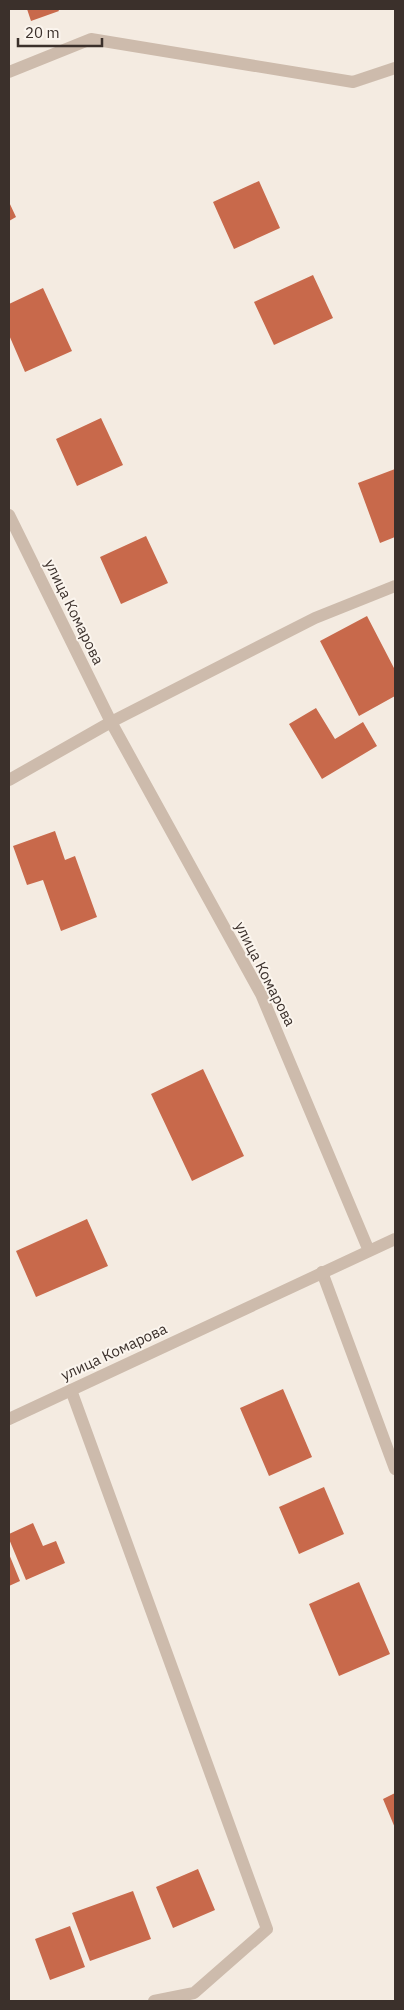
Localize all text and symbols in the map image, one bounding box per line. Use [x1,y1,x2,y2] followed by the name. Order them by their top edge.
[18,15,101,47] scale bar
[25,23,60,42] text: 20 m
[41,556,108,668] street label: улица Комарова
[231,918,300,1029] street label: улица Комарова
[58,1319,170,1384] street label: улица Комарова

